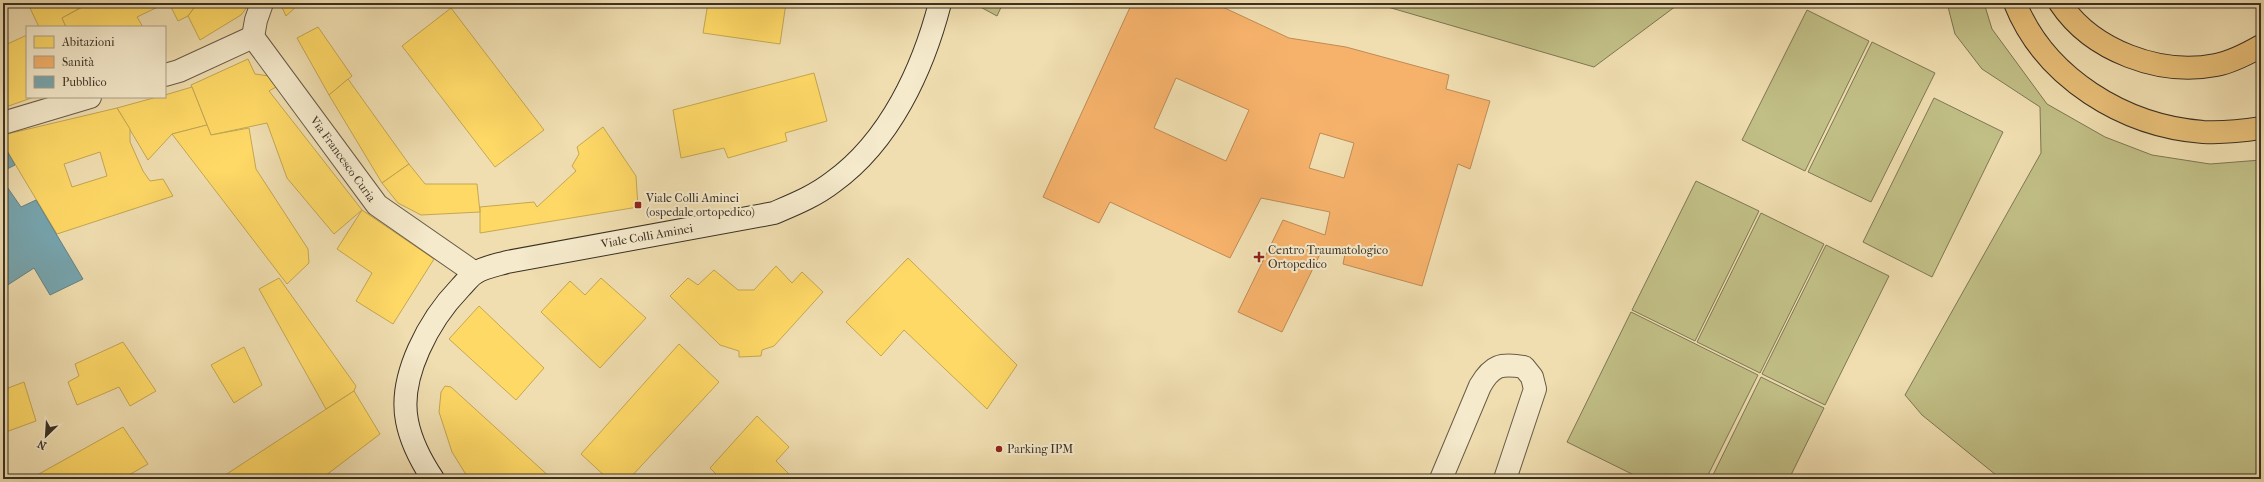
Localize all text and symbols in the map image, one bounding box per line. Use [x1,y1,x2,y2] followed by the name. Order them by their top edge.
[26,26,166,98] legend
[61,35,115,49] text: Abitazioni
[62,55,94,69] text: Sanità
[62,75,107,89] text: Pubblico
[307,113,379,205] street label: Via Francesco Curia
[645,191,755,219] place label: Viale Colli Aminei (ospedale ortopedico)
[633,200,643,210] marker: Viale Colli Aminei (ospedale ortopedico)
[599,221,695,251] street label: Viale Colli Aminei
[1268,243,1388,271] place label: Centro Traumatologico Ortopedico
[1253,251,1265,263] marker: Centro Traumatologico Ortopedico
[26,416,66,456] north arrow
[35,437,49,452] text: N
[1007,442,1073,456] place label: Parking IPM
[994,444,1004,454] marker: Parking IPM

